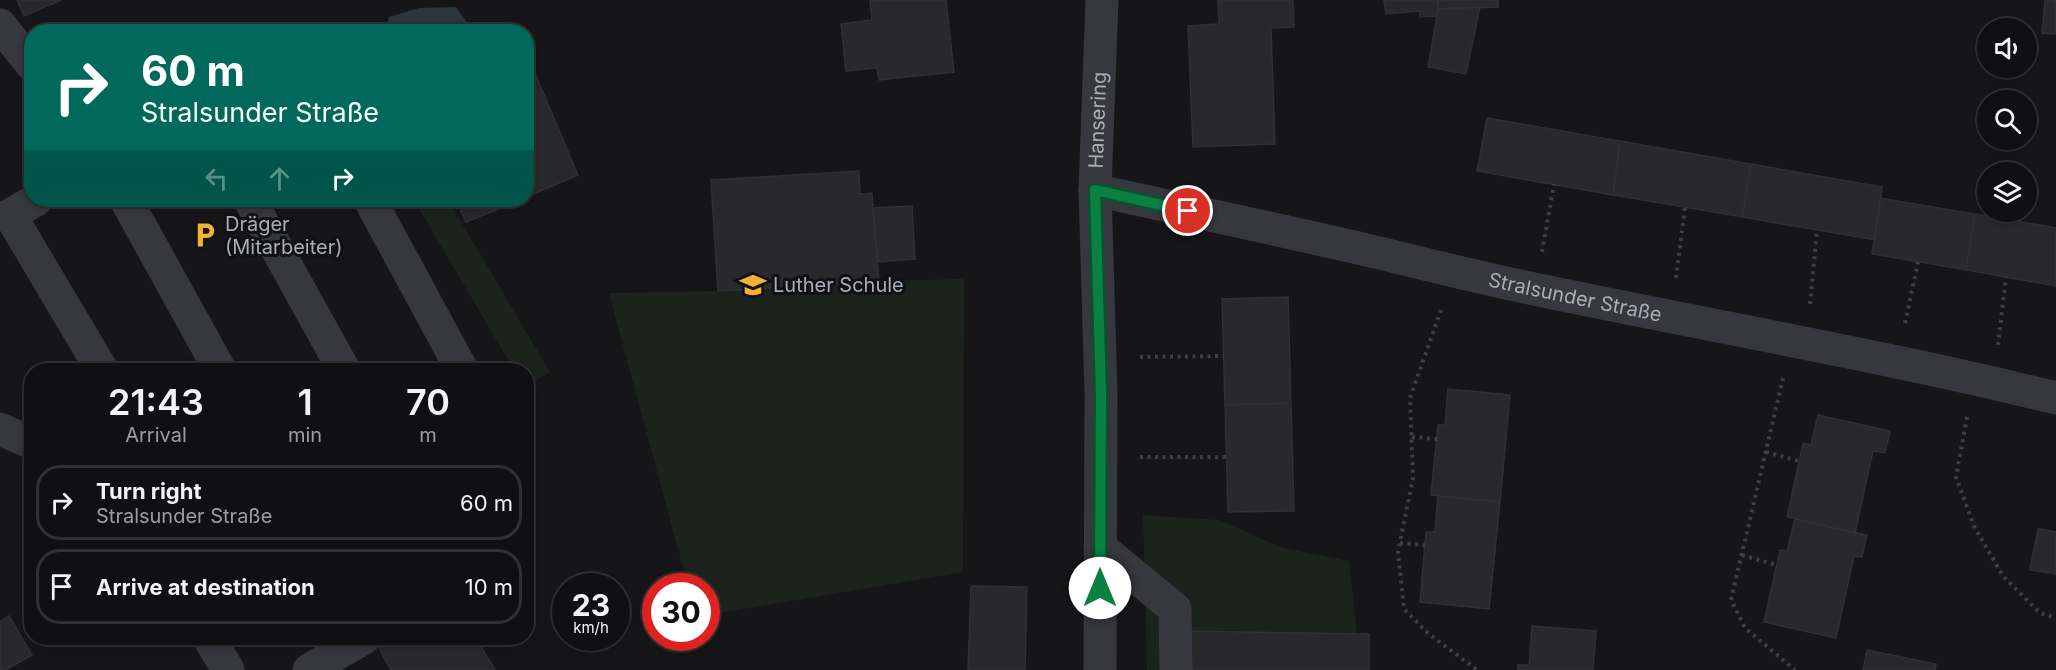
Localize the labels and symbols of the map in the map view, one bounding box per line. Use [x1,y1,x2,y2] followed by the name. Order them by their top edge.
[1084,71,1111,169] street label: Hansering
[1162,185,1213,236] pin
[225,212,343,259] place label: Dräger (Mitarbeiter)
[190,220,220,250] parking icon: Dräger (Mitarbeiter)
[1486,267,1664,327] street label: Stralsunder Straße
[738,270,768,300] school or university icon: Luther Schule
[773,273,904,297] place label: Luther Schule
[1068,556,1132,620] position arrow
[642,573,720,651] speed limit sign: 30

